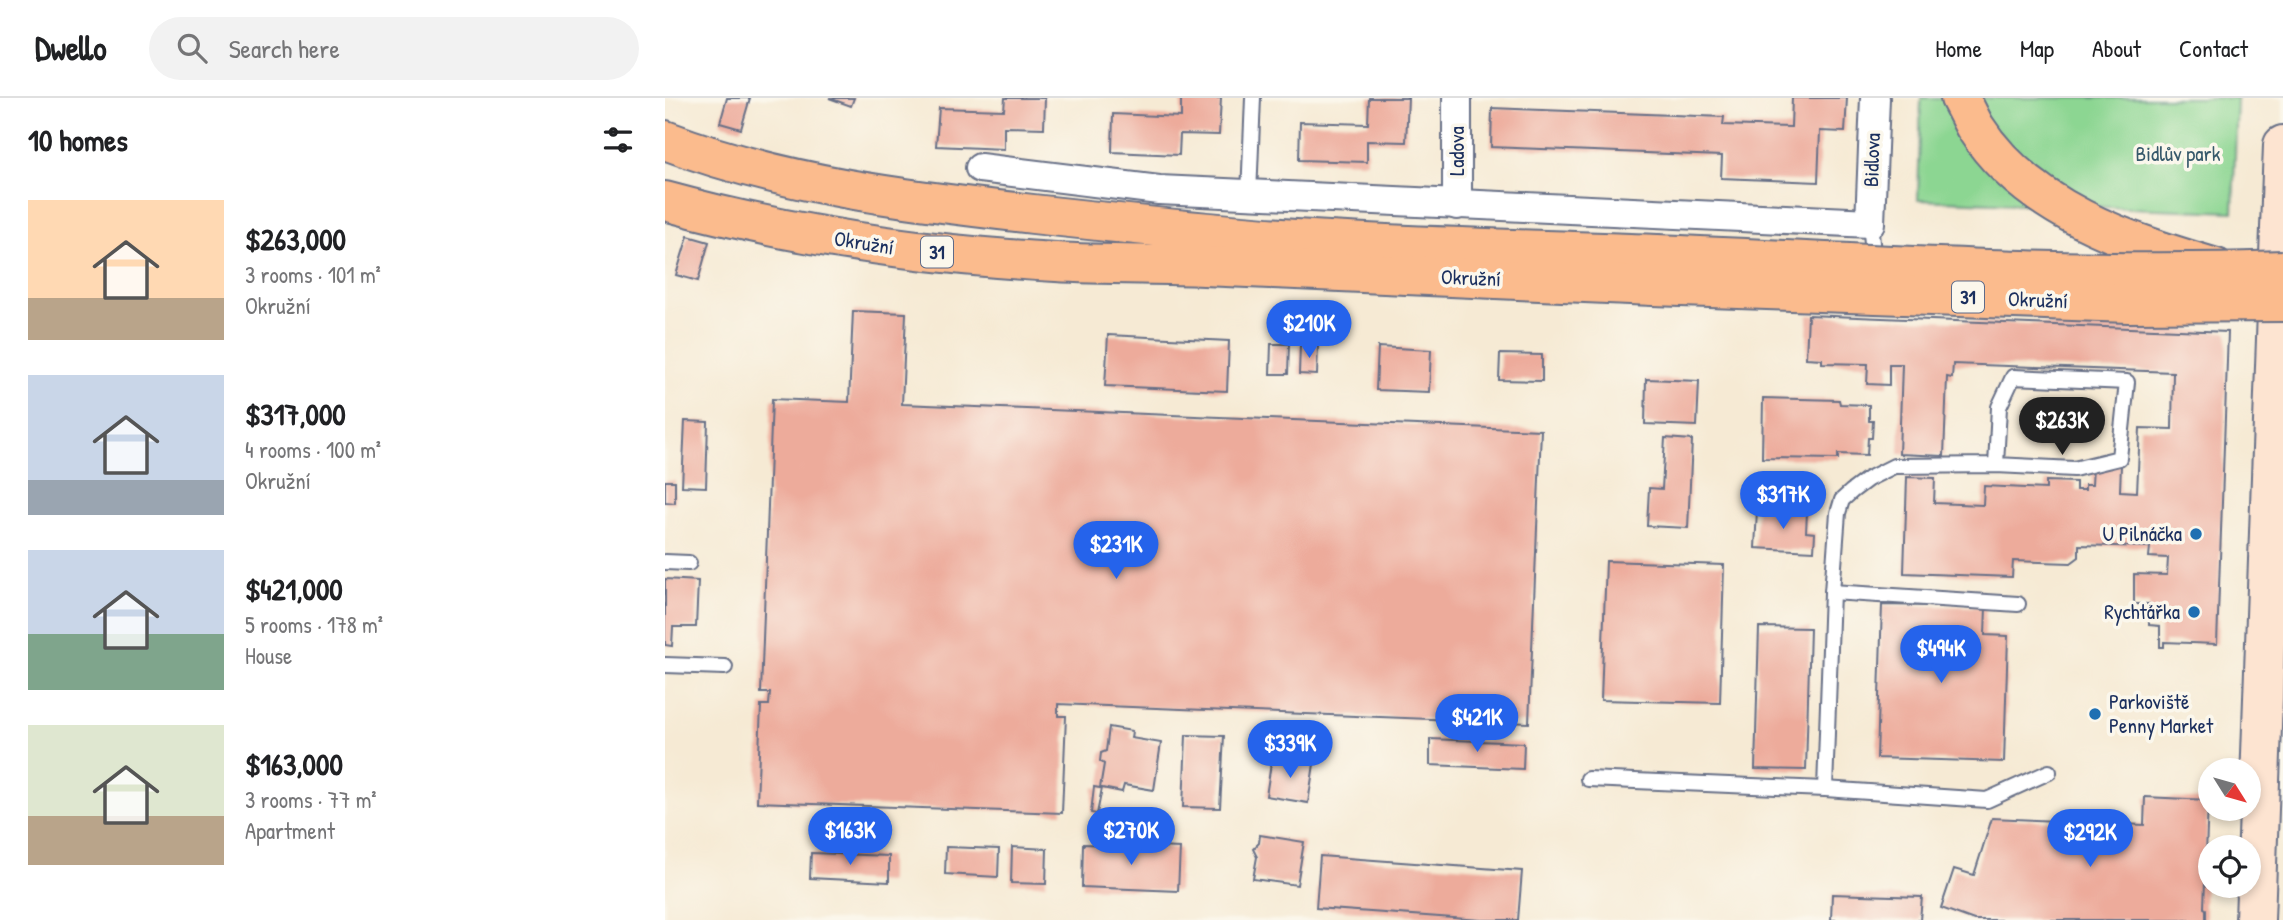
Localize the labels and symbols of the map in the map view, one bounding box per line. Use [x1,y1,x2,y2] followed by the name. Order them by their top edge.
[1442,126,1471,176] street label: Ladova
[1856,132,1887,188] street label: Bidlova
[2136,139,2221,168] park label: Bidlův park
[832,223,896,262] street label: Okružní
[921,236,953,268] road number: 31
[1440,262,1502,293] street label: Okružní
[1952,281,1984,312] road number: 31
[2007,284,2069,315] street label: Okružní
[1260,300,1358,360] pin: $210K
[2013,398,2111,457] pin: $263K
[1734,472,1832,531] pin: $317K
[2102,519,2182,548] place label: U Pilnáčka
[1067,522,1165,581] pin: $231K
[2188,526,2204,542] marker: U Pilnáčka
[2104,597,2180,626] place label: Rychtářka
[2186,604,2202,620] marker: Rychtářka
[1892,626,1990,685] pin: $494K
[2109,687,2214,740] place label: Parkoviště Penny Market
[1428,694,1526,754] pin: $421K
[2087,706,2103,722] marker: Parkoviště Penny Market
[1241,720,1339,780] pin: $339K
[2198,758,2261,821] north arrow
[801,808,899,867] pin: $163K
[1082,808,1180,867] pin: $270K
[2041,810,2139,869] pin: $292K

